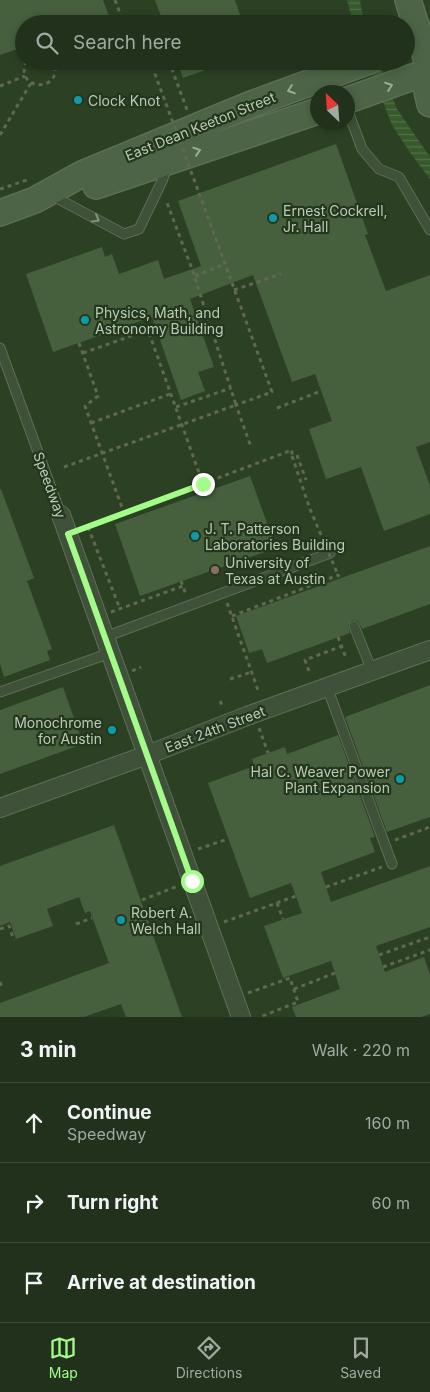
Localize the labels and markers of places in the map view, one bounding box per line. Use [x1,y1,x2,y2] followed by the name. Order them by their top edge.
[88,92,161,109] place label: Clock Knot
[72,94,84,106] marker: Clock Knot
[283,202,388,235] place label: Ernest Cockrell, Jr. Hall
[267,212,279,224] marker: Ernest Cockrell, Jr. Hall
[95,304,224,337] place label: Physics, Math, and Astronomy Building
[79,314,91,326] marker: Physics, Math, and Astronomy Building
[205,520,345,553] place label: J. T. Patterson Laboratories Building
[189,530,201,542] marker: J. T. Patterson Laboratories Building
[225,554,326,587] place label: University of Texas at Austin
[209,564,221,576] marker: University of Texas at Austin
[14,714,102,747] place label: Monochrome for Austin
[106,724,118,736] marker: Monochrome for Austin
[251,763,390,796] place label: Hal C. Weaver Power Plant Expansion
[394,773,406,785] marker: Hal C. Weaver Power Plant Expansion
[131,904,201,937] place label: Robert A. Welch Hall
[115,914,127,926] marker: Robert A. Welch Hall

